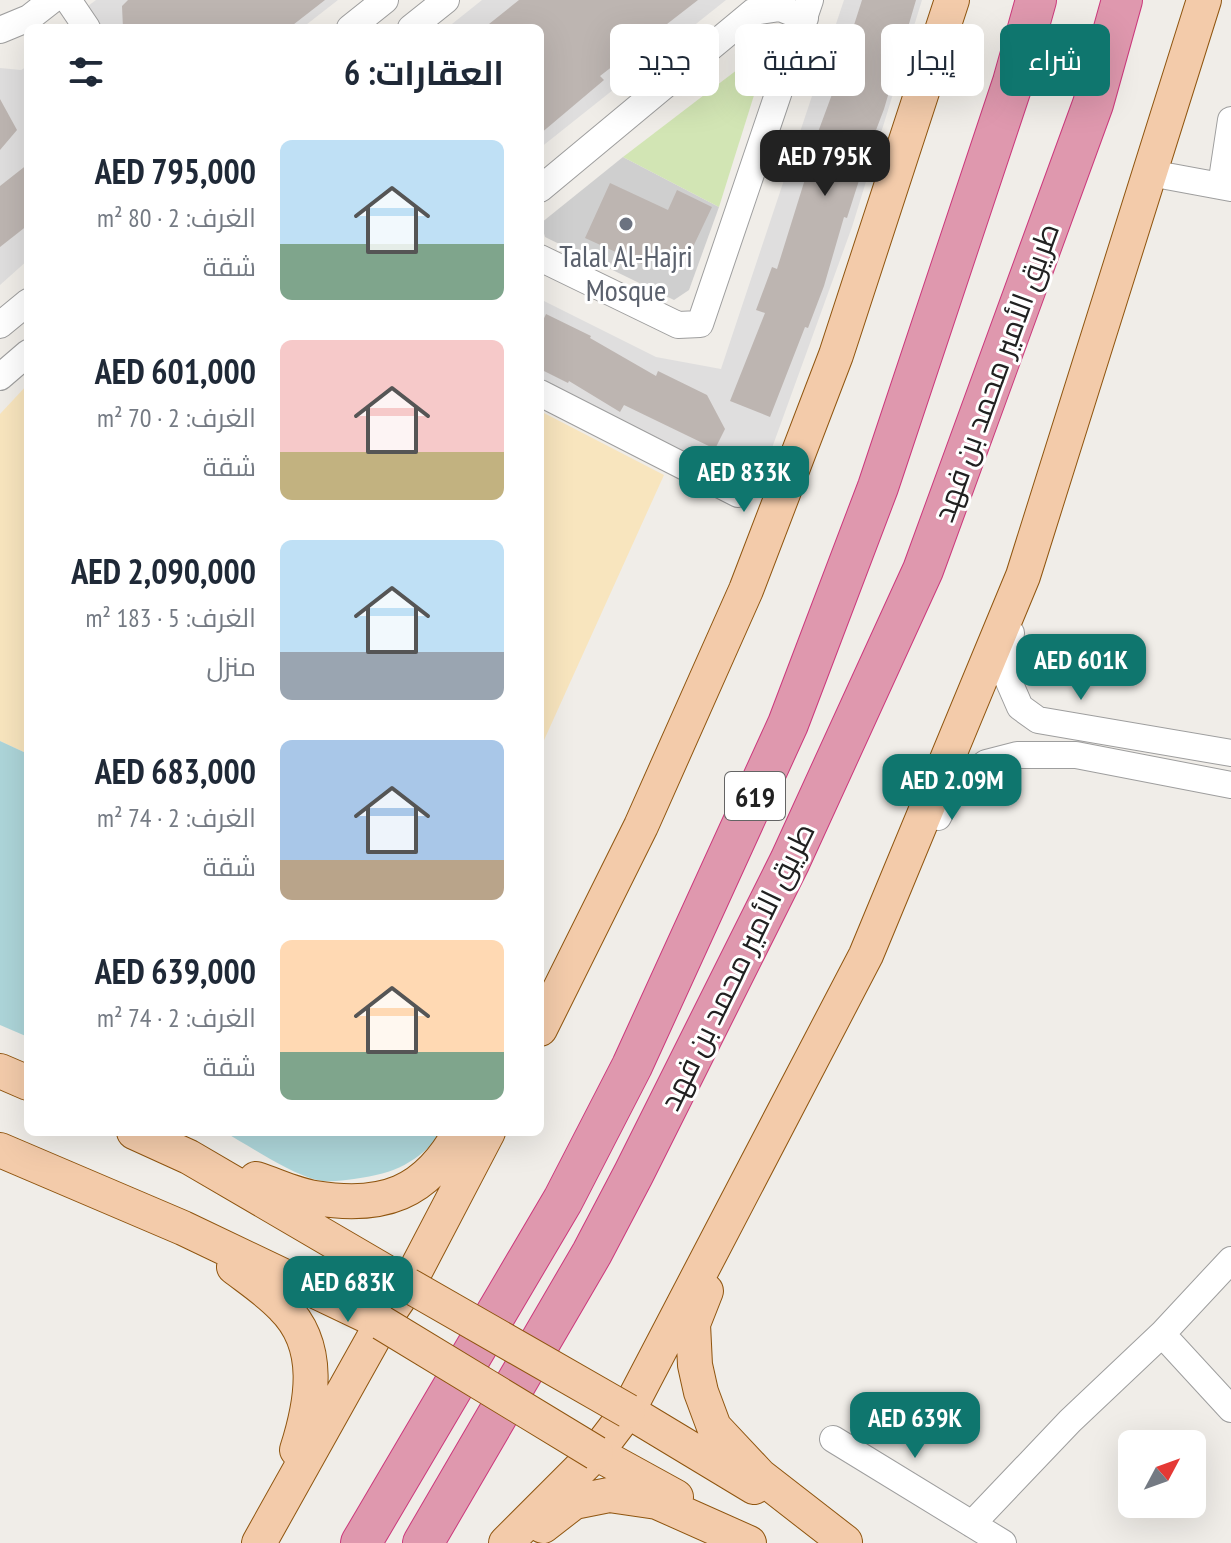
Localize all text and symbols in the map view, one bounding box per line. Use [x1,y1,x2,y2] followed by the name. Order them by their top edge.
[610,24,719,96] chip: جديد
[735,24,865,96] chip: تصفية
[881,24,984,96] chip: إيجار
[1000,24,1110,96] chip: شراء
[64,50,108,94] icon: filters
[344,50,504,94] text: العقارات: 6
[742,130,908,198] pin: AED 795K
[778,139,872,172] text: AED 795K
[95,149,256,193] text: AED 795,000
[344,172,440,268] icon: home
[97,201,256,234] text: الغرف: 2 · 80 m²
[617,215,635,233] marker: Talal Al-Hajri Mosque
[923,217,1067,527] street label: طريق الأمير محمد بن فهد
[559,236,693,309] place label: Talal Al-Hajri Mosque
[203,250,256,283] text: شقة
[95,349,256,393] text: AED 601,000
[344,372,440,468] icon: home
[97,401,256,434] text: الغرف: 2 · 70 m²
[661,446,827,514] pin: AED 833K
[203,450,256,483] text: شقة
[697,455,791,488] text: AED 833K
[71,549,256,593] text: AED 2,090,000
[344,572,440,668] icon: home
[85,601,256,634] text: الغرف: 5 · 183 m²
[998,634,1164,702] pin: AED 601K
[1034,643,1128,676] text: AED 601K
[207,650,256,683] text: منزل
[95,749,256,793] text: AED 683,000
[860,754,1044,822] pin: AED 2.09M
[900,763,1004,796] text: AED 2.09M
[344,772,440,868] icon: home
[725,772,785,820] road number: 619
[97,801,256,834] text: الغرف: 2 · 74 m²
[649,816,823,1116] street label: طريق الأمير محمد بن فهد
[203,850,256,883] text: شقة
[95,949,256,993] text: AED 639,000
[344,972,440,1068] icon: home
[97,1001,256,1034] text: الغرف: 2 · 74 m²
[203,1050,256,1083] text: شقة
[265,1256,431,1324] pin: AED 683K
[301,1265,395,1298] text: AED 683K
[832,1392,998,1460] pin: AED 639K
[868,1401,962,1434] text: AED 639K
[1118,1430,1206,1518] north arrow
[1118,1430,1206,1518] map controls

